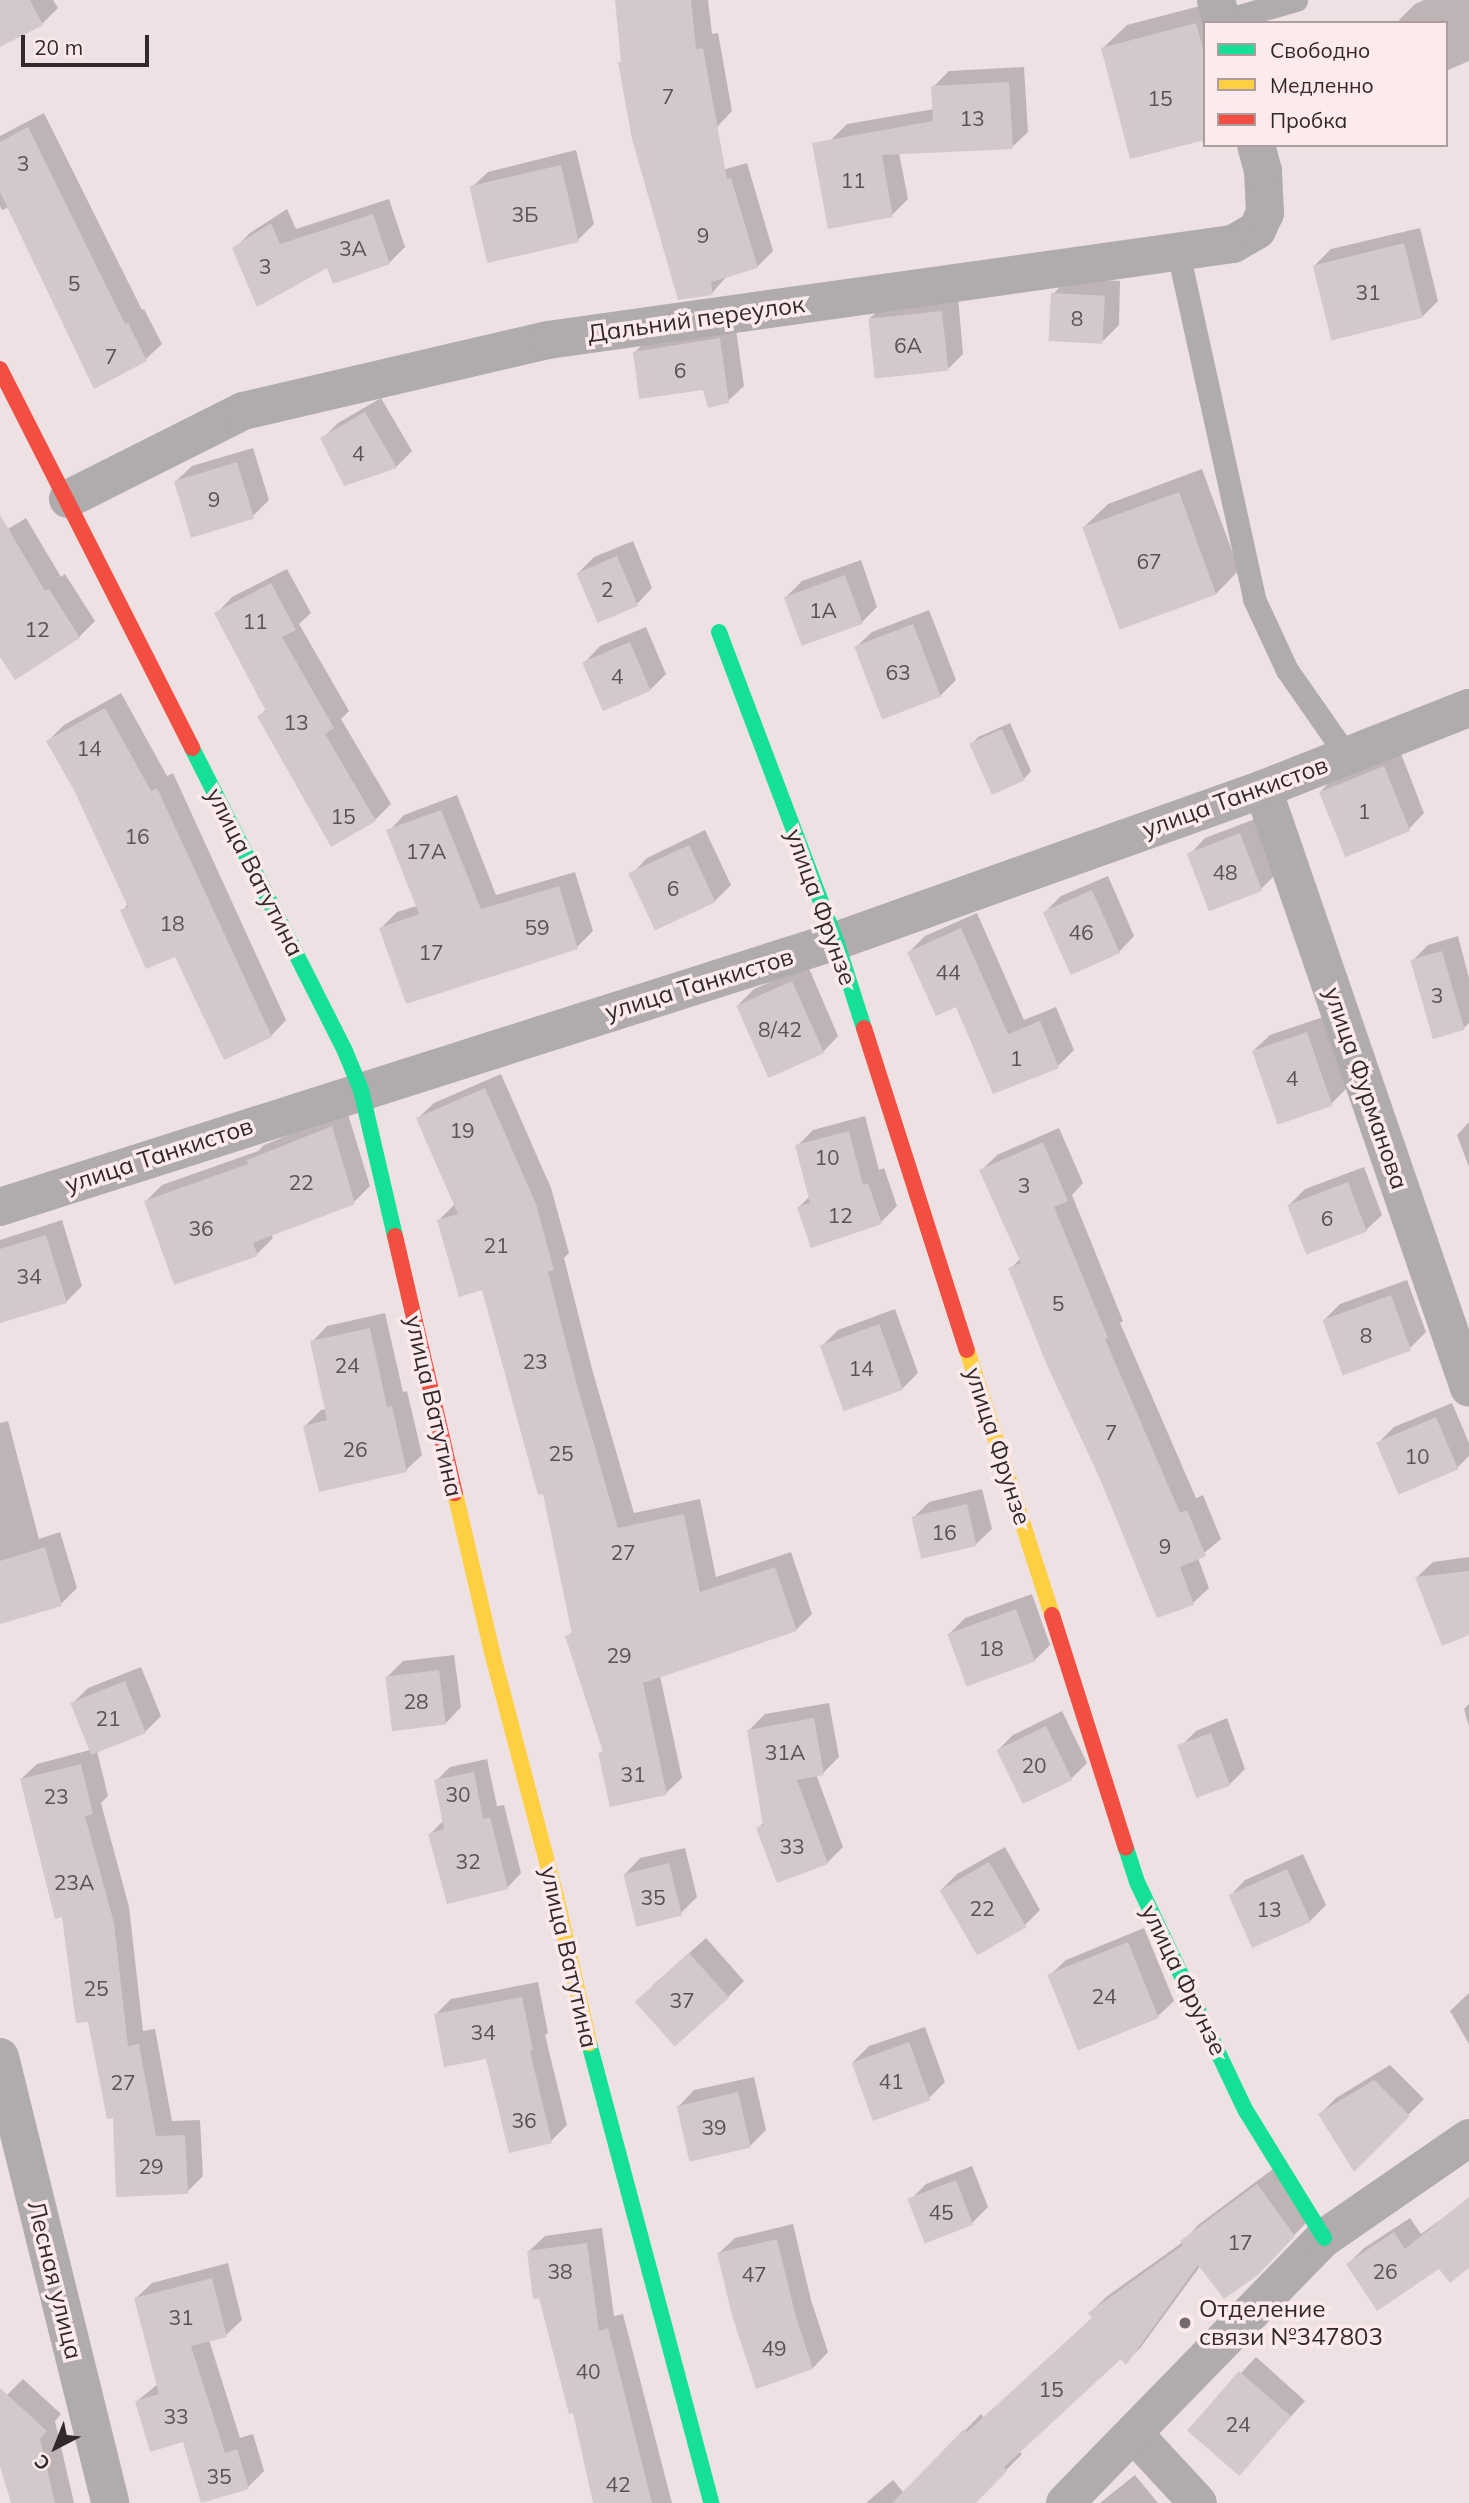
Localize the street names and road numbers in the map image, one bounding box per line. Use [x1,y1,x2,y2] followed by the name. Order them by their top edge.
[586,290,806,348] street label: Дальний переулок
[1138,750,1332,844] street label: улица Танкистов
[200,783,310,961] street label: улица Ватутина
[779,825,863,989] street label: улица Фрунзе
[601,942,797,1026] street label: улица Танкистов
[1318,983,1414,1193] street label: улица Фурманова
[62,1111,256,1199] street label: улица Танкистов
[399,1312,469,1500] street label: улица Ватутина
[959,1363,1037,1529] street label: улица Фрунзе
[534,1863,604,2051] street label: улица Ватутина
[1135,1900,1233,2060] street label: улица Фрунзе
[21,2198,89,2362] street label: Лесная улица

